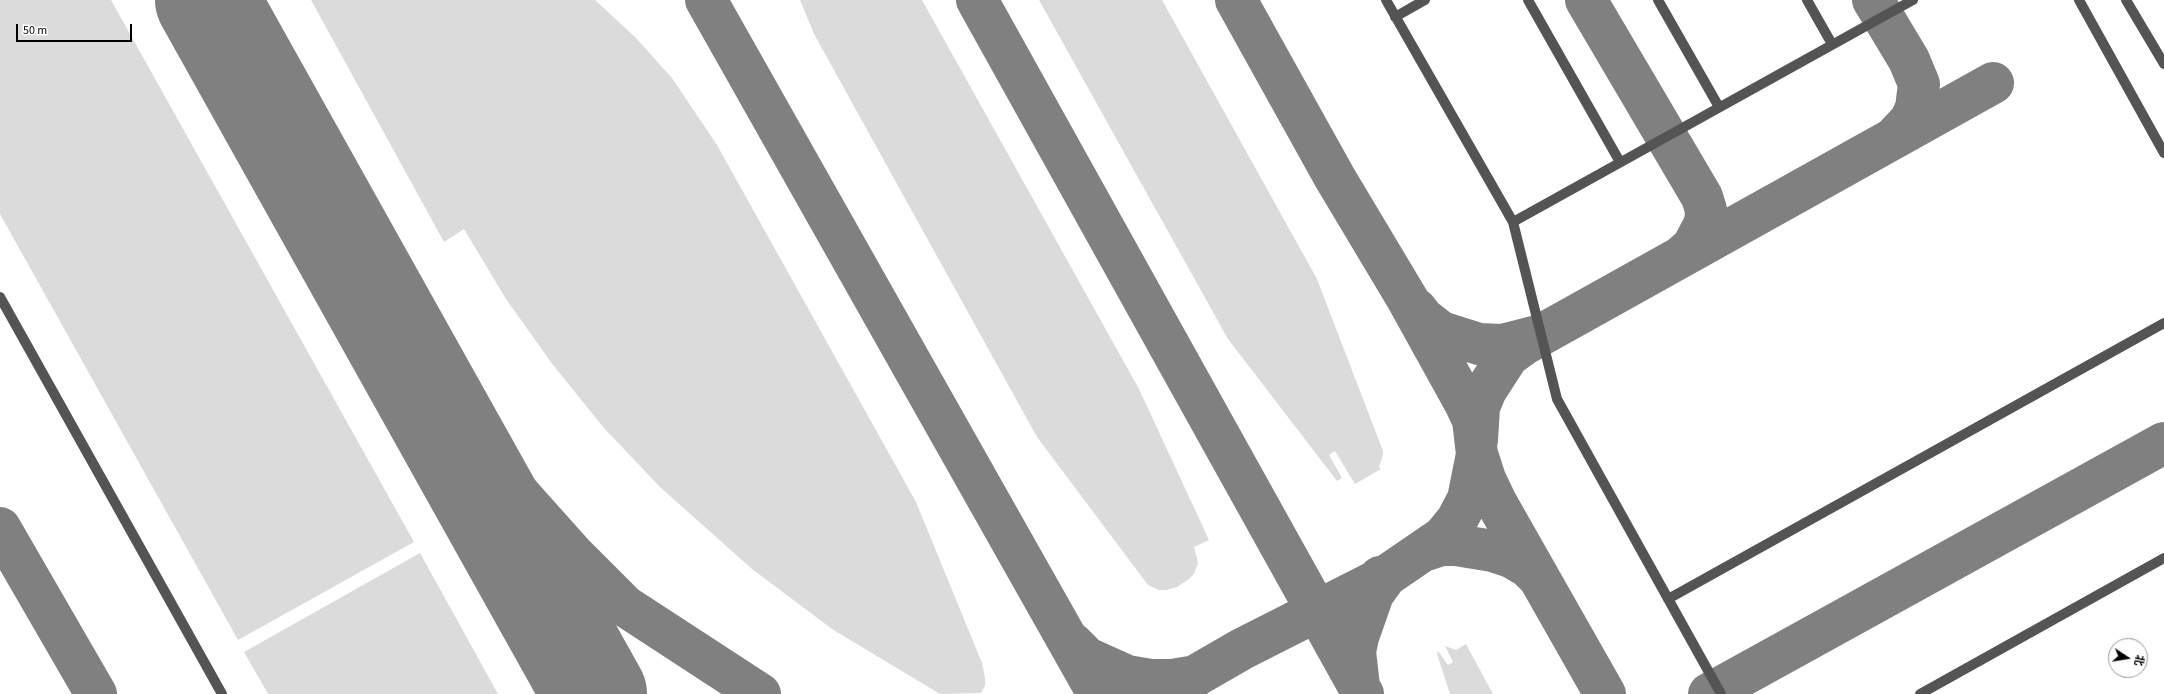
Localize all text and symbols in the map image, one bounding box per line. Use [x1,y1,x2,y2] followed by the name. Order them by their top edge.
[18,16,134,42] scale bar
[23,22,47,39] text: 50 m
[2108,638,2148,678] north arrow
[2131,653,2148,667] text: 北

